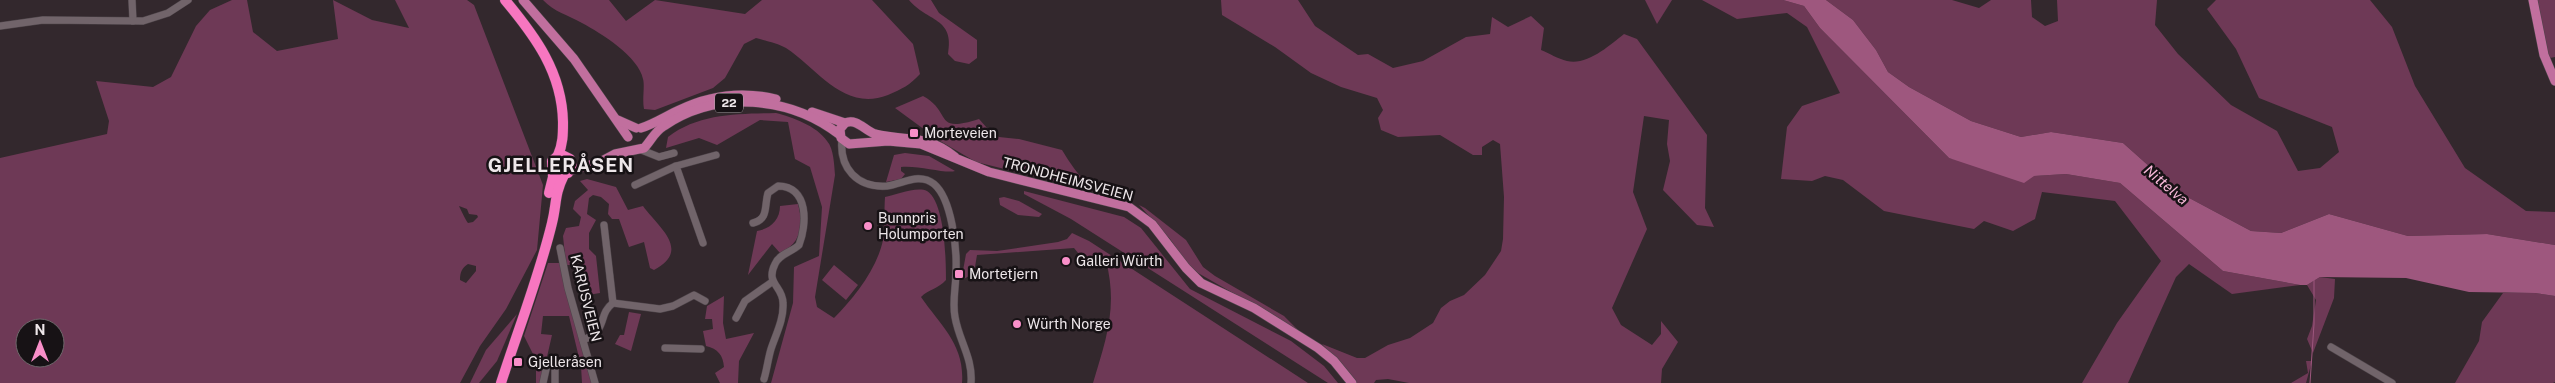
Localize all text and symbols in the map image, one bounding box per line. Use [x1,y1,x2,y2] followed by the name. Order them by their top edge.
[715,94,743,112] road number: 22
[924,125,997,141] place label: Morteveien
[908,127,920,139] marker: Morteveien
[488,153,634,176] district label: GJELLERÅSEN
[1001,154,1135,204] street label: TRONDHEIMSVEIEN
[2141,161,2192,208] water label: Nittelva
[878,210,964,242] place label: Bunnpris Holumporten
[862,220,874,232] marker: Bunnpris Holumporten
[567,253,605,343] street label: KARUSVEIEN
[1076,253,1162,269] place label: Galleri Würth
[1060,255,1072,267] marker: Galleri Würth
[969,266,1038,282] place label: Mortetjern
[953,268,965,280] marker: Mortetjern
[1027,316,1111,332] place label: Würth Norge
[15,318,65,368] north arrow
[1011,318,1023,330] marker: Würth Norge
[35,322,45,338] text: N
[528,354,602,370] place label: Gjelleråsen
[512,356,524,368] marker: Gjelleråsen

